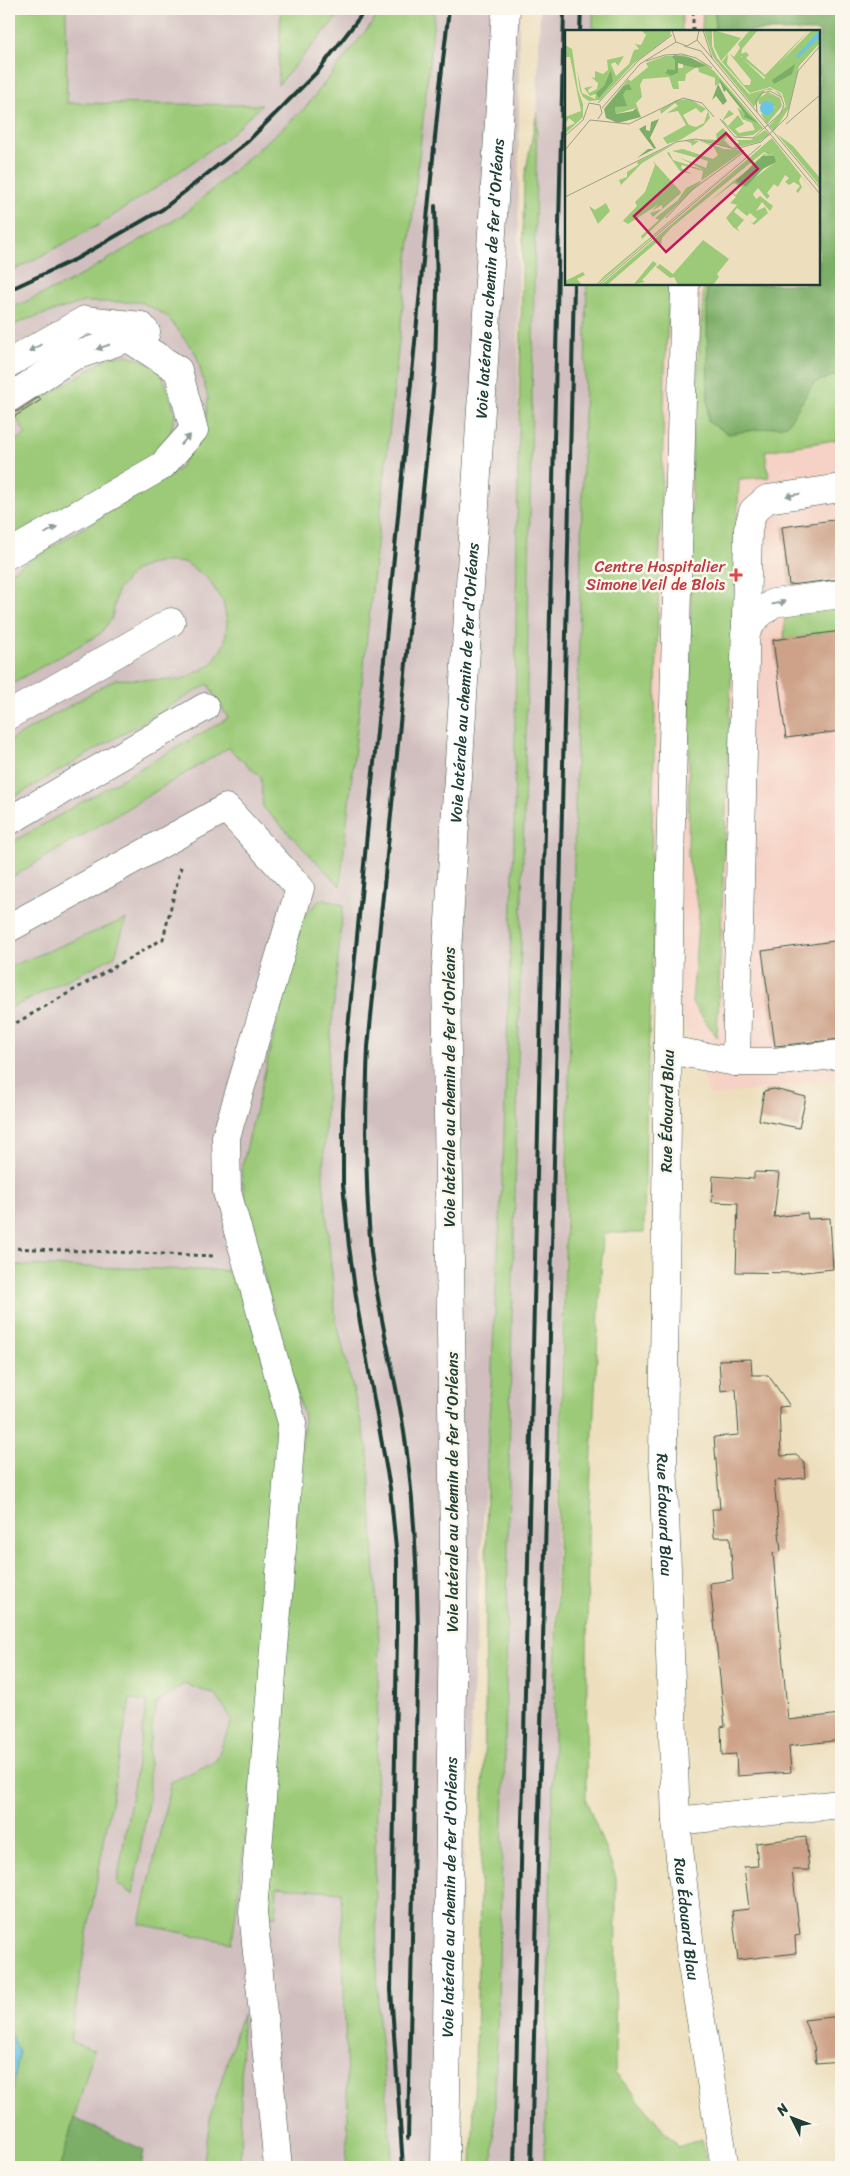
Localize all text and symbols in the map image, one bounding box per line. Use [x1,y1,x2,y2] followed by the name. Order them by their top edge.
[565,30,820,285] inset map
[466,137,512,419] street label: Voie latérale au chemin de fer d'Orléans
[95,343,110,351] one-way arrow
[28,344,41,353] one-way arrow
[179,435,191,447] one-way arrow
[785,492,801,500] one-way arrow
[44,525,58,534] one-way arrow
[441,541,487,824] street label: Voie latérale au chemin de fer d'Orléans
[586,552,726,599] place label: Centre Hospitalier Simone Veil de Blois
[729,568,743,582] marker: Centre Hospitalier Simone Veil de Blois
[772,599,787,607] one-way arrow
[435,946,464,1227] street label: Voie latérale au chemin de fer d'Orléans
[651,1049,683,1173] street label: Rue Édouard Blau
[438,1351,467,1632] street label: Voie latérale au chemin de fer d'Orléans
[648,1453,682,1577] street label: Rue Édouard Blau
[432,1756,465,2038] street label: Voie latérale au chemin de fer d'Orléans
[666,1856,709,1983] street label: Rue Édouard Blau
[768,2094,818,2144] north arrow
[770,2097,795,2122] text: N

